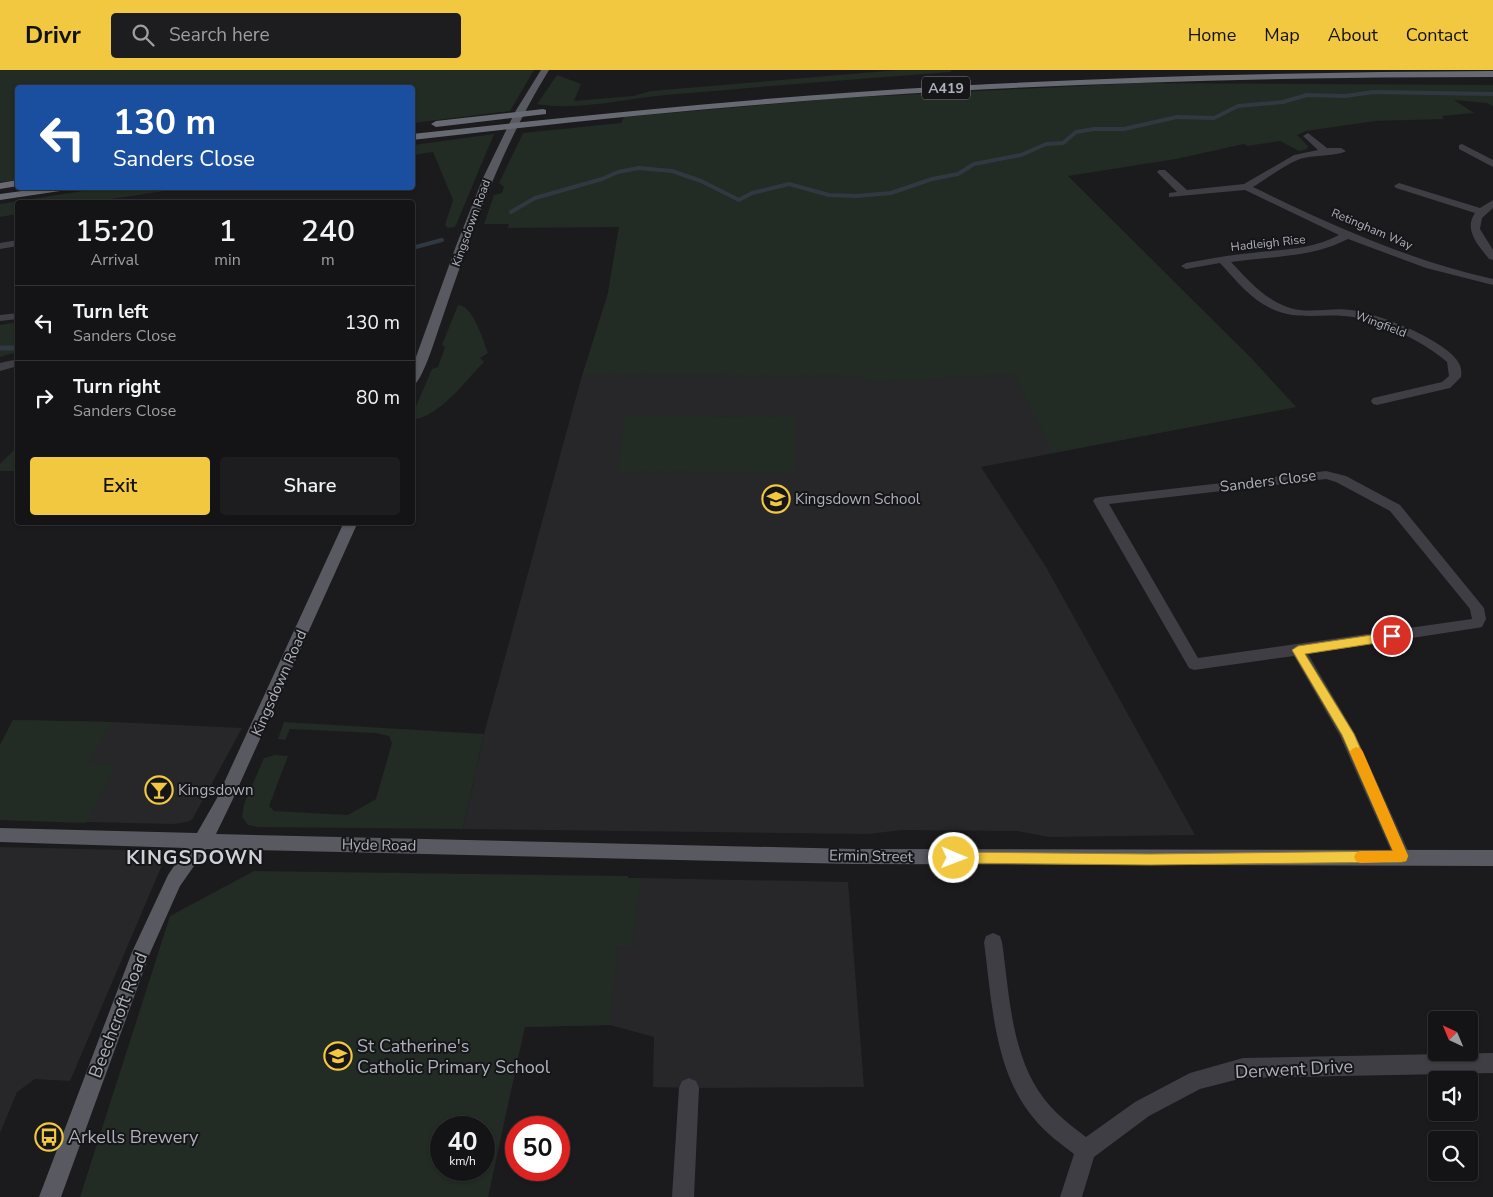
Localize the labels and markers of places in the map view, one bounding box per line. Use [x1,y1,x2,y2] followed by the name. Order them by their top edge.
[761,484,791,514] school or university icon: Kingsdown School
[795,489,921,509] place label: Kingsdown School
[1371,615,1413,657] pin
[144,775,174,805] bar icon: Kingsdown
[178,780,254,800] place label: Kingsdown
[357,1034,551,1079] place label: St Catherine's Catholic Primary School
[323,1041,353,1071] school or university icon: St Catherine's Catholic Primary School
[34,1122,64,1152] bus stop icon: Arkells Brewery
[68,1125,199,1149] place label: Arkells Brewery

